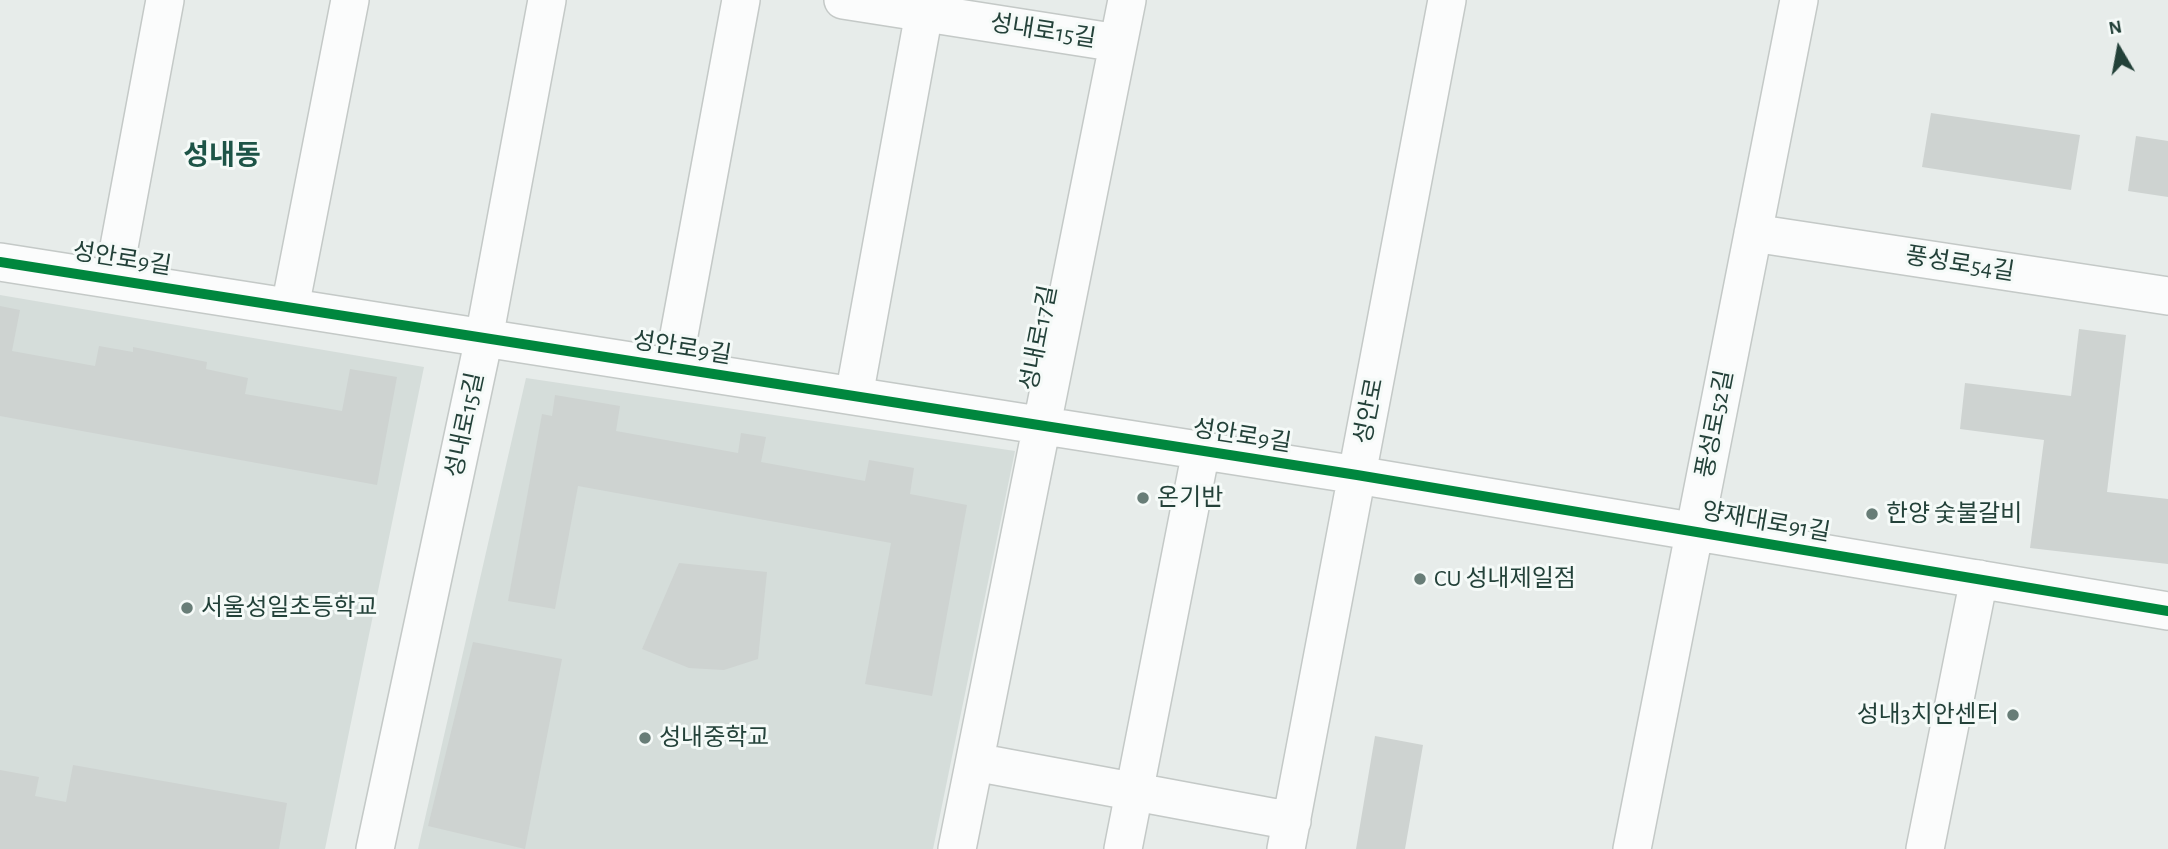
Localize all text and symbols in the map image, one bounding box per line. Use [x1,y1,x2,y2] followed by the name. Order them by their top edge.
[988,8,1098,54] street label: 성내로15길
[2084,14,2154,84] north arrow
[2107,17,2123,38] text: N
[183,139,261,173] district label: 성내동
[71,237,173,281] street label: 성안로9길
[1903,241,2017,287] street label: 풍성로54길
[1015,283,1063,393] street label: 성내로17길
[631,326,733,370] street label: 성안로9길
[1690,368,1740,480] street label: 풍성로52길
[440,370,490,480] street label: 성내로15길
[1349,376,1389,446] street label: 성안로
[1191,414,1293,458] street label: 성안로9길
[1157,484,1223,512] place label: 온기반
[1135,490,1151,506] marker: 온기반
[1700,497,1832,547] street label: 양재대로91길
[1886,500,2022,528] place label: 한양 숯불갈비
[1864,506,1880,522] marker: 한양 숯불갈비
[1434,565,1576,593] place label: CU 성내제일점
[1412,571,1428,587] marker: CU 성내제일점
[201,594,378,622] place label: 서울성일초등학교
[179,600,195,616] marker: 서울성일초등학교
[1857,701,1999,729] place label: 성내3치안센터
[2005,707,2021,723] marker: 성내3치안센터
[659,724,769,752] place label: 성내중학교
[637,730,653,746] marker: 성내중학교

